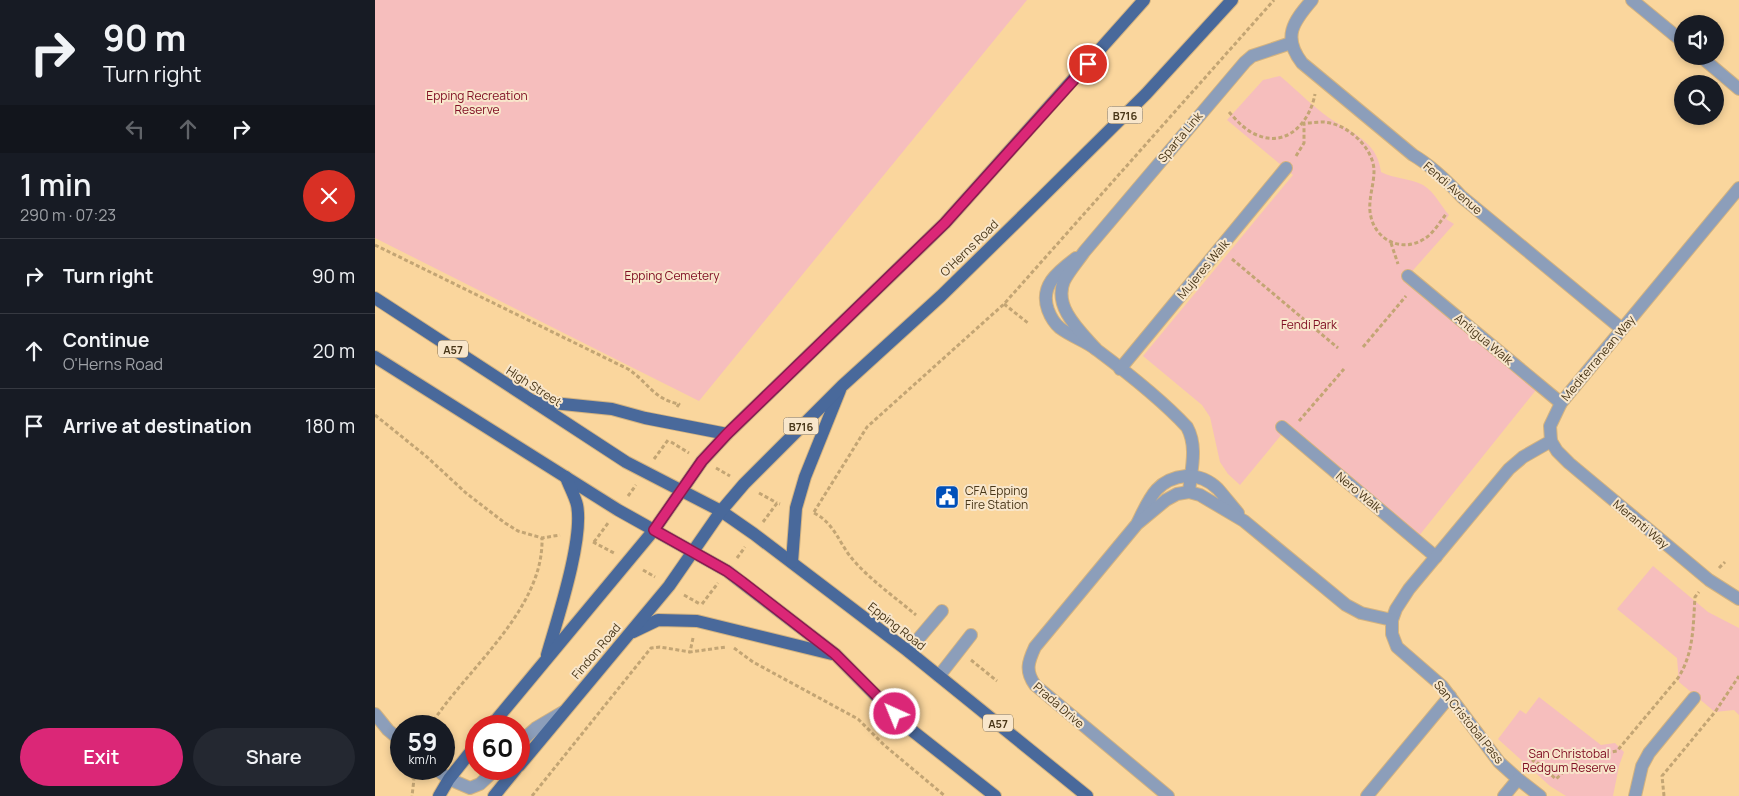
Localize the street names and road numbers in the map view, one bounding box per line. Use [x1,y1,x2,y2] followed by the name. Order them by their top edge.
[1107,106,1143,124] road number: B716
[1154,107,1207,166] street label: Sparta Link
[1420,158,1486,218] street label: Fendi Avenue
[936,216,1002,280] street label: O'Herns Road
[1173,235,1234,303] street label: Mujeres Walk
[1451,309,1518,369] street label: Antigua Walk
[1557,311,1639,405] street label: Mediterranean Way
[438,340,468,358] road number: A57
[503,362,565,410] street label: High Street
[783,418,819,434] road number: B716
[1332,468,1386,517] street label: Nero Walk
[1609,496,1673,553] street label: Meranti Way
[865,598,929,654] street label: Epping Road
[568,619,624,683] street label: Findon Road
[1430,677,1508,767] street label: San Cristobal Pass
[1030,678,1088,732] street label: Prada Drive
[983,714,1013,731] road number: A57

